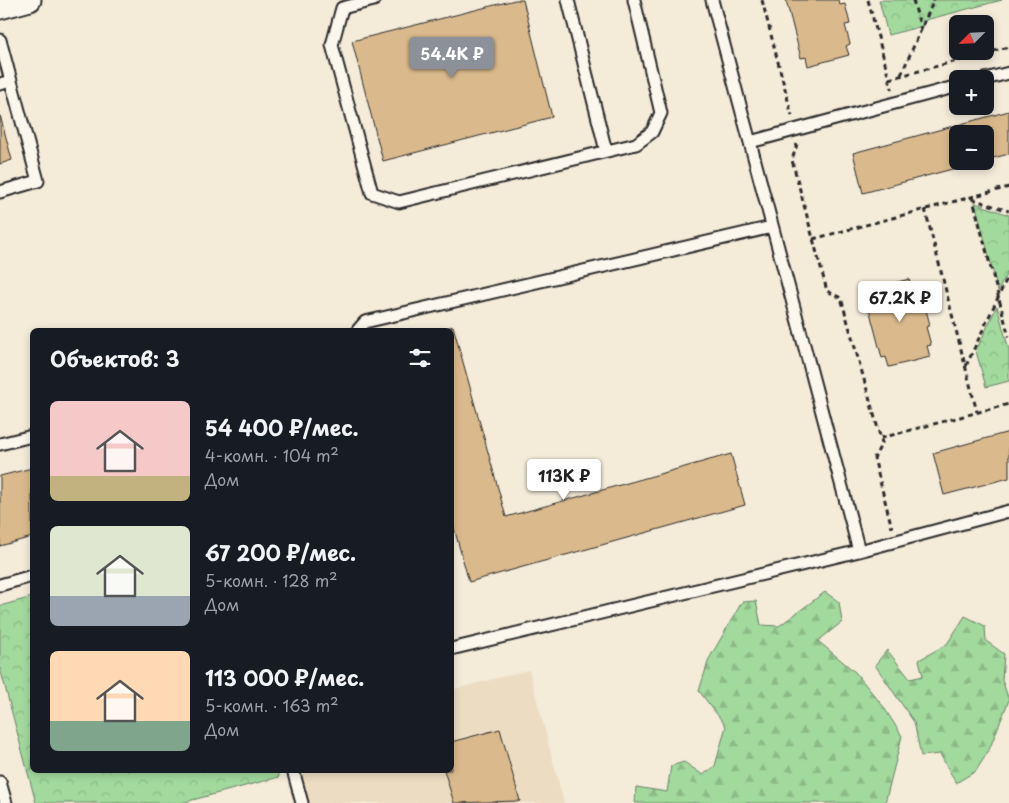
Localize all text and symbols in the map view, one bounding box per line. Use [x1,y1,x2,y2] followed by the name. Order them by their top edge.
[949,15,994,60] north arrow
[949,15,994,170] map controls
[406,36,498,79] pin: 54.4K ₽
[420,41,484,65] text: 54.4K ₽
[949,70,994,115] button: +
[949,125,994,170] button: −
[854,280,946,323] pin: 67.2K ₽
[869,285,931,309] text: 67.2K ₽
[50,342,180,374] text: Объектов: 3
[406,344,434,372] icon: filters
[205,411,359,443] text: 54 400 ₽/мес.
[90,421,150,481] icon: home
[205,443,339,467] text: 4-комн. · 104 m²
[523,458,605,501] pin: 113K ₽
[538,463,590,487] text: 113K ₽
[205,467,239,491] text: Дом
[205,536,356,568] text: 67 200 ₽/мес.
[90,546,150,606] icon: home
[205,568,337,592] text: 5-комн. · 128 m²
[205,592,239,616] text: Дом
[205,661,364,693] text: 113 000 ₽/мес.
[90,671,150,731] icon: home
[205,693,339,717] text: 5-комн. · 163 m²
[205,717,239,741] text: Дом

